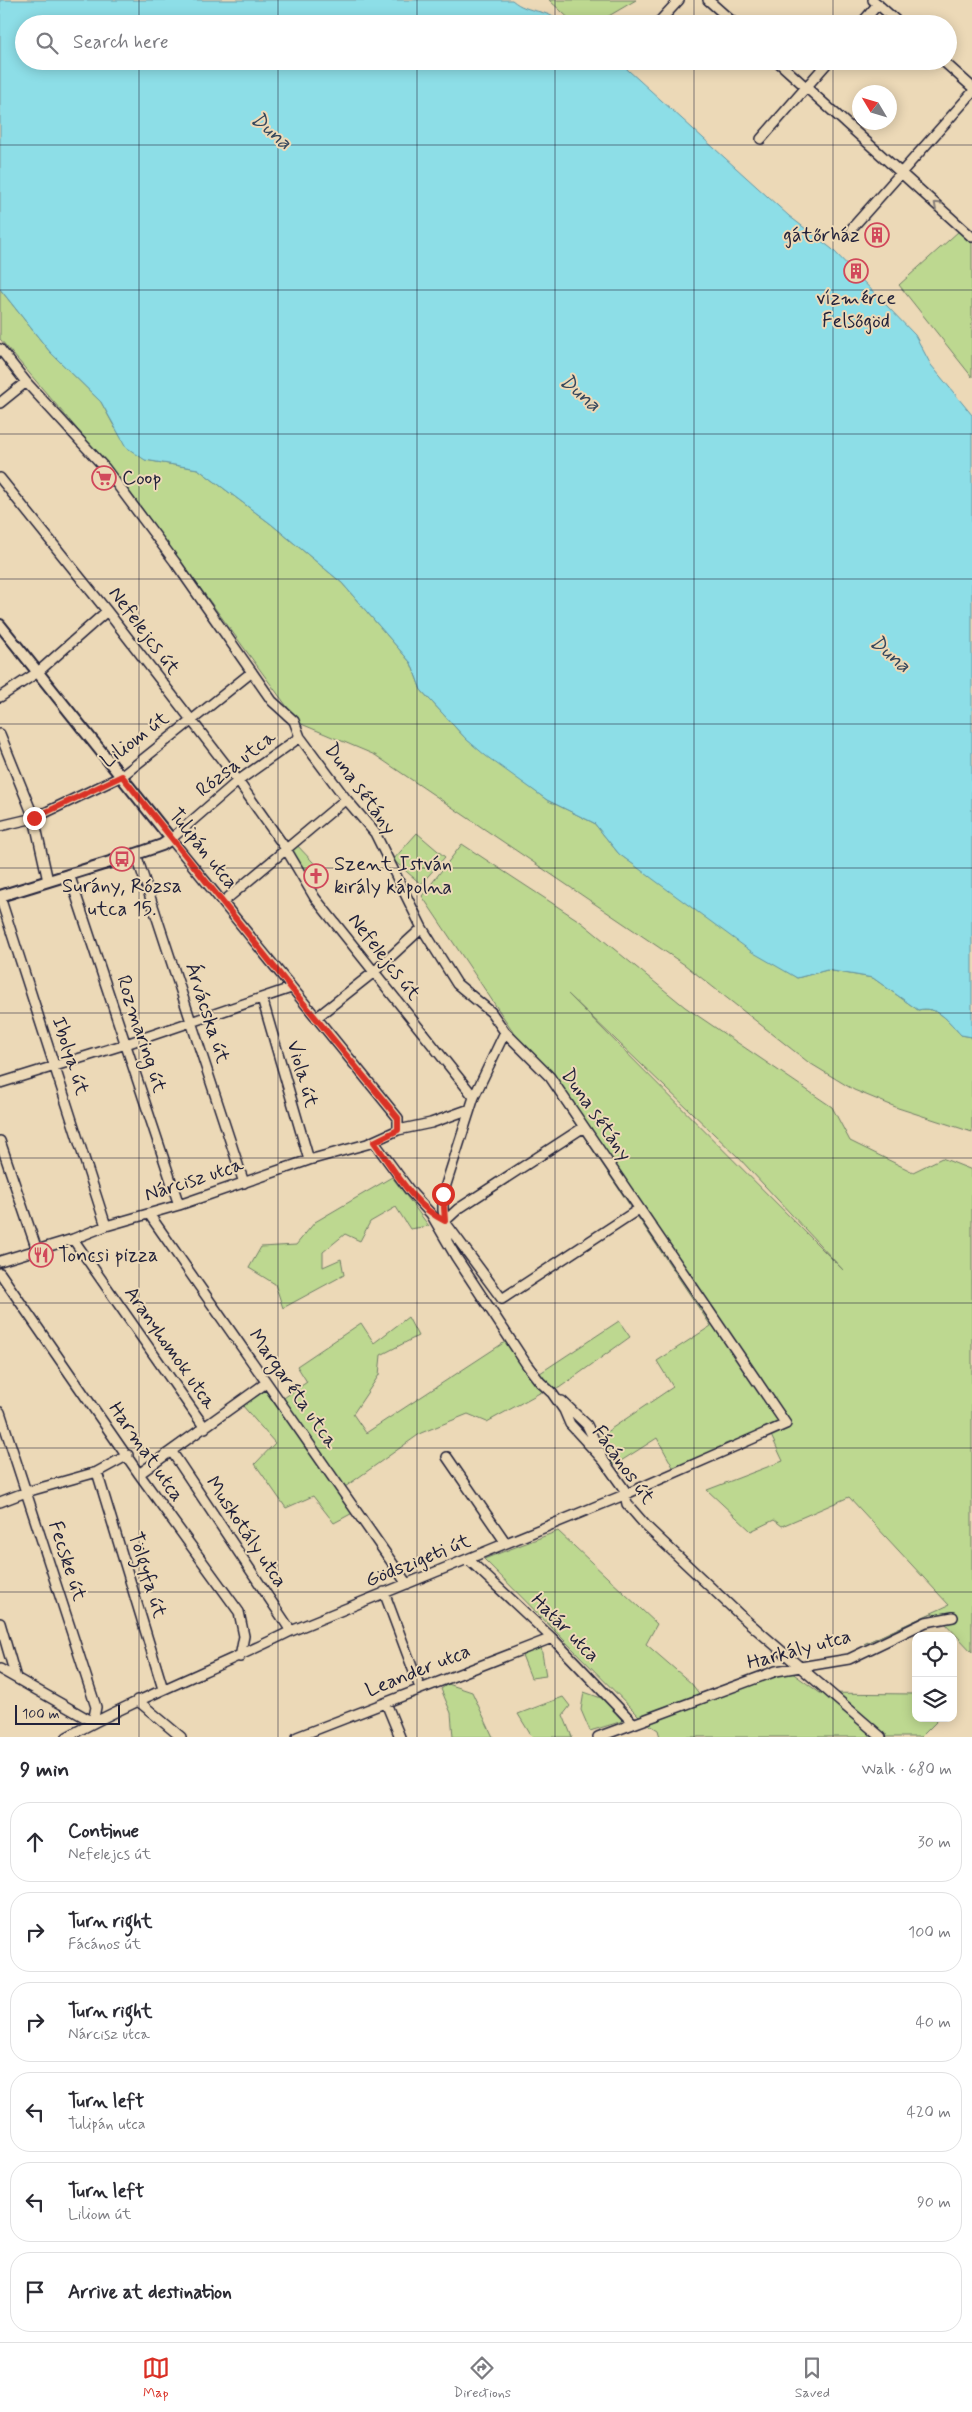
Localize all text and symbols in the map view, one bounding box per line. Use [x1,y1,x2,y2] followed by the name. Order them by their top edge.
[15,15,957,70] search box
[33,29,61,57] icon: search
[73,30,169,55] text: Search here
[852,85,897,130] north arrow
[244,106,298,156] water label: Duna
[933,202,942,211] one-way arrow
[783,222,860,249] place label: gátőrház
[864,222,890,248] building icon: gátőrház
[843,258,869,284] building icon: vízmérce Felsőgöd
[816,285,896,335] place label: vízmérce Felsőgöd
[553,368,607,418] water label: Duna
[91,465,117,491] supermarket icon: Coop
[122,465,161,492] place label: Coop
[102,581,186,681] street label: Nefelejcs út
[863,629,917,679] water label: Duna
[95,705,175,775] street label: Liliom út
[190,724,282,804] street label: Rózsa utca
[318,738,402,840] street label: Duna sétány
[162,803,244,895] street label: Tulipán utca
[23,807,46,830] route end
[109,846,135,872] bus stop icon: Surány, Rózsa utca 15.
[334,851,452,901] place label: Szent István király kápolna
[303,863,329,889] church icon: Szent István király kápolna
[62,873,182,923] place label: Surány, Rózsa utca 15.
[341,908,427,1006] street label: Nefelejcs út
[178,959,236,1067] street label: Árvácska út
[108,972,173,1097] street label: Rozmaring út
[45,1013,95,1099] street label: Ibolya út
[280,1037,325,1111] street label: Viola út
[554,1063,638,1167] street label: Duna sétány
[141,1151,248,1209] street label: Nárcisz utca
[432,1183,455,1206] route start
[28,1242,54,1268] restaurant icon: Toncsi pizza
[58,1242,158,1269] place label: Toncsi pizza
[117,1281,223,1416] street label: Aranyhomok utca
[241,1324,345,1455] street label: Margaréta utca
[102,1397,190,1507] street label: Harmat utca
[585,1420,661,1510] street label: Fácános út
[199,1471,293,1593] street label: Muskotály utca
[41,1518,93,1605] street label: Fecske út
[361,1528,475,1594] street label: Gödszigeti út
[119,1529,173,1622] street label: Tölgyfa út
[525,1588,605,1668] street label: Határ utca
[744,1623,854,1677] street label: Harkály utca
[912,1632,957,1722] map controls
[912,1632,957,1677] button: locate
[362,1638,474,1704] street label: Leander utca
[912,1677,957,1722] button: layers
[15,1702,120,1725] scale bar
[22,1705,60,1723] text: 100 m
[20,1756,69,1784] text: 9 min
[861,1759,952,1780] text: Walk · 680 m
[68,1819,139,1844] text: Continue
[21,1828,49,1856] icon: ahead
[918,1832,951,1853] text: 30 m
[68,1844,151,1865] text: Nefelejcs út
[68,1909,152,1934] text: Turn right
[21,1918,49,1946] icon: right
[908,1922,951,1943] text: 100 m
[68,1934,141,1955] text: Fácános út
[68,1999,152,2024] text: Turn right
[21,2008,49,2036] icon: right
[915,2012,951,2033] text: 40 m
[68,2024,150,2045] text: Nárcisz utca
[68,2089,144,2114] text: Turn left
[21,2098,49,2126] icon: left
[907,2102,951,2123] text: 420 m
[68,2114,146,2135] text: Tulipán utca
[68,2179,144,2204] text: Turn left
[21,2188,49,2216] icon: left
[917,2192,951,2213] text: 90 m
[68,2204,131,2225] text: Liliom út
[21,2278,49,2306] icon: arrive
[68,2280,232,2305] text: Arrive at destination
[142,2354,170,2402] tab: Map
[454,2354,511,2402] tab: Directions
[795,2354,830,2402] tab: Saved

